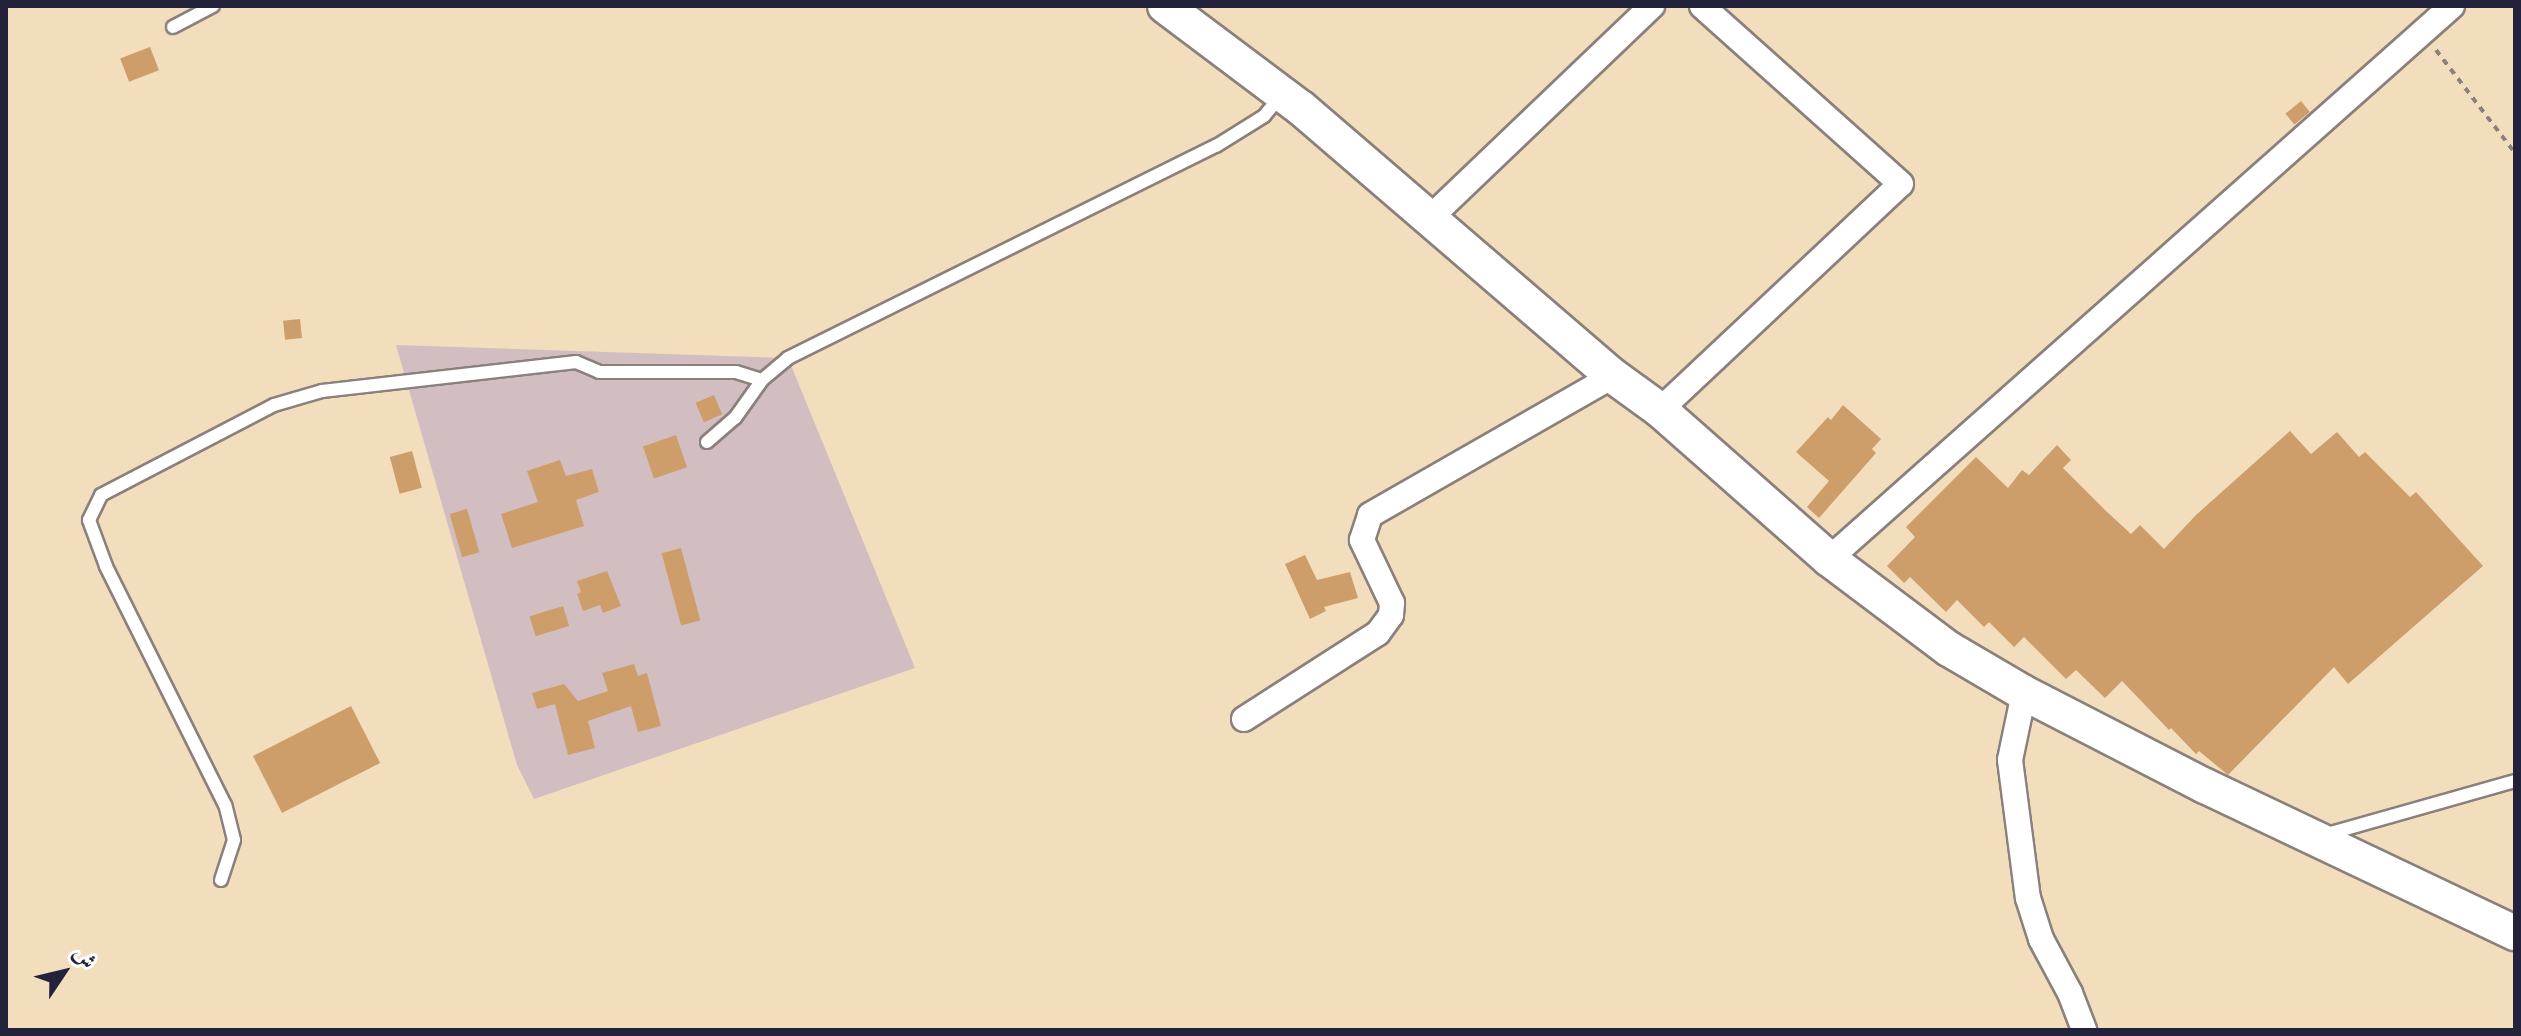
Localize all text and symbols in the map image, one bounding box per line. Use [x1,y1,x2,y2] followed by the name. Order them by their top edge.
[24,932,104,1012] north arrow
[68,943,99,973] text: ش

